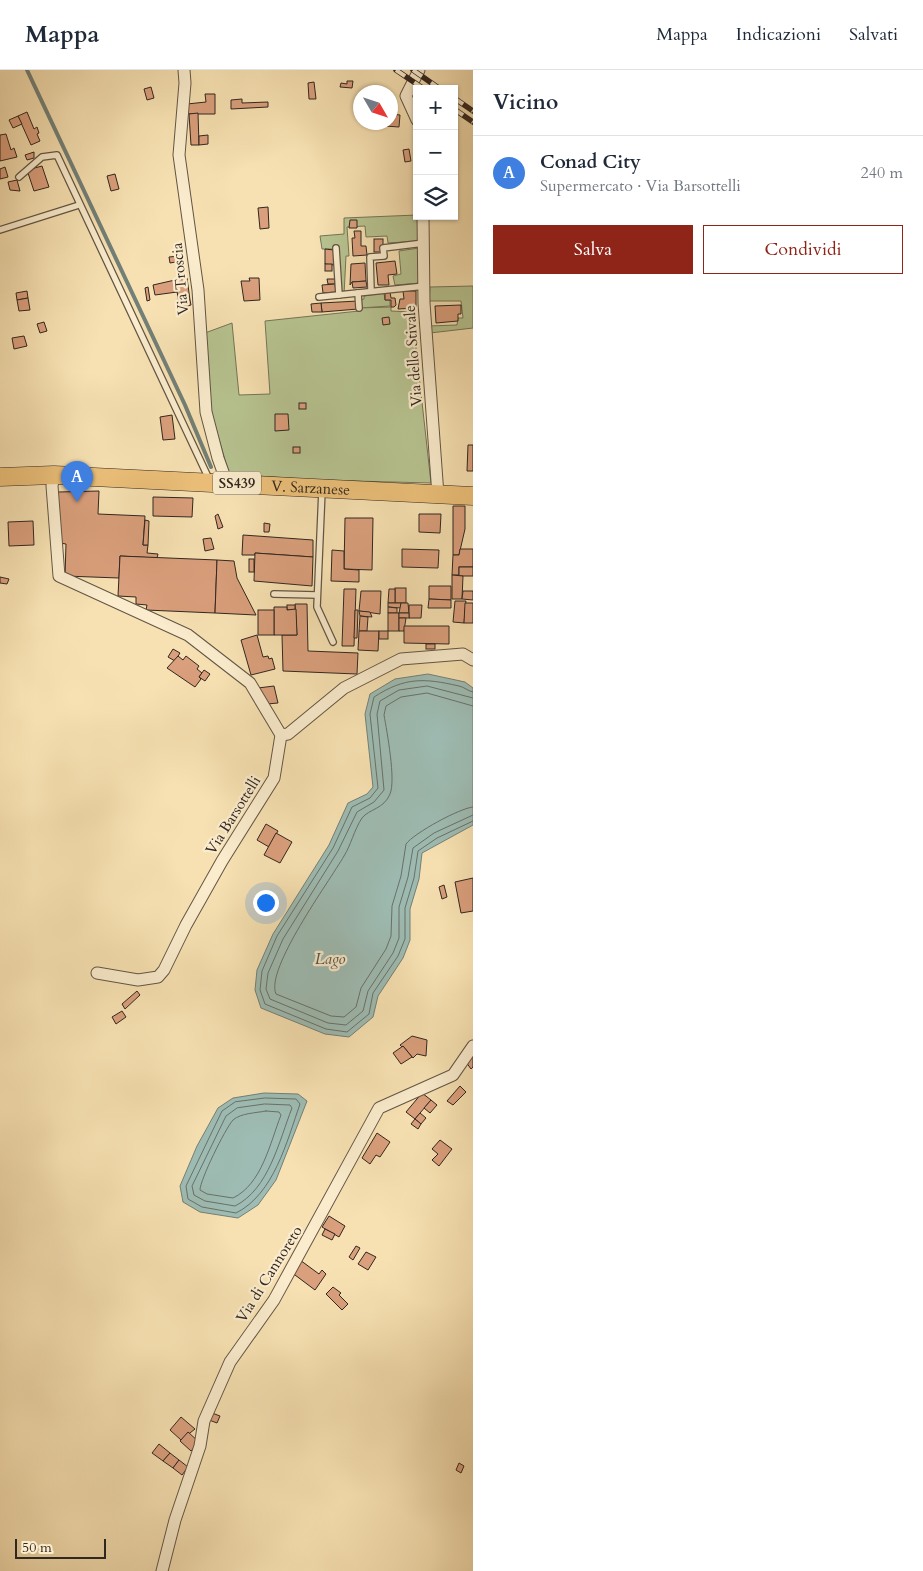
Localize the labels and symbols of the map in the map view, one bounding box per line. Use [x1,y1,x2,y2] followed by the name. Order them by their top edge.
[353,85,398,130] north arrow
[167,241,193,316] street label: Via Troscia
[399,304,427,407] street label: Via dello Stivale
[61,461,93,502] pin: A
[213,472,261,494] road number: SS439
[271,476,351,500] street label: V. Sarzanese
[201,772,265,858] street label: Via Barsottelli
[253,890,279,916] your location
[315,948,346,970] water label: Lago
[231,1222,307,1326] street label: Via di Cannoreto
[15,1536,106,1559] scale bar

